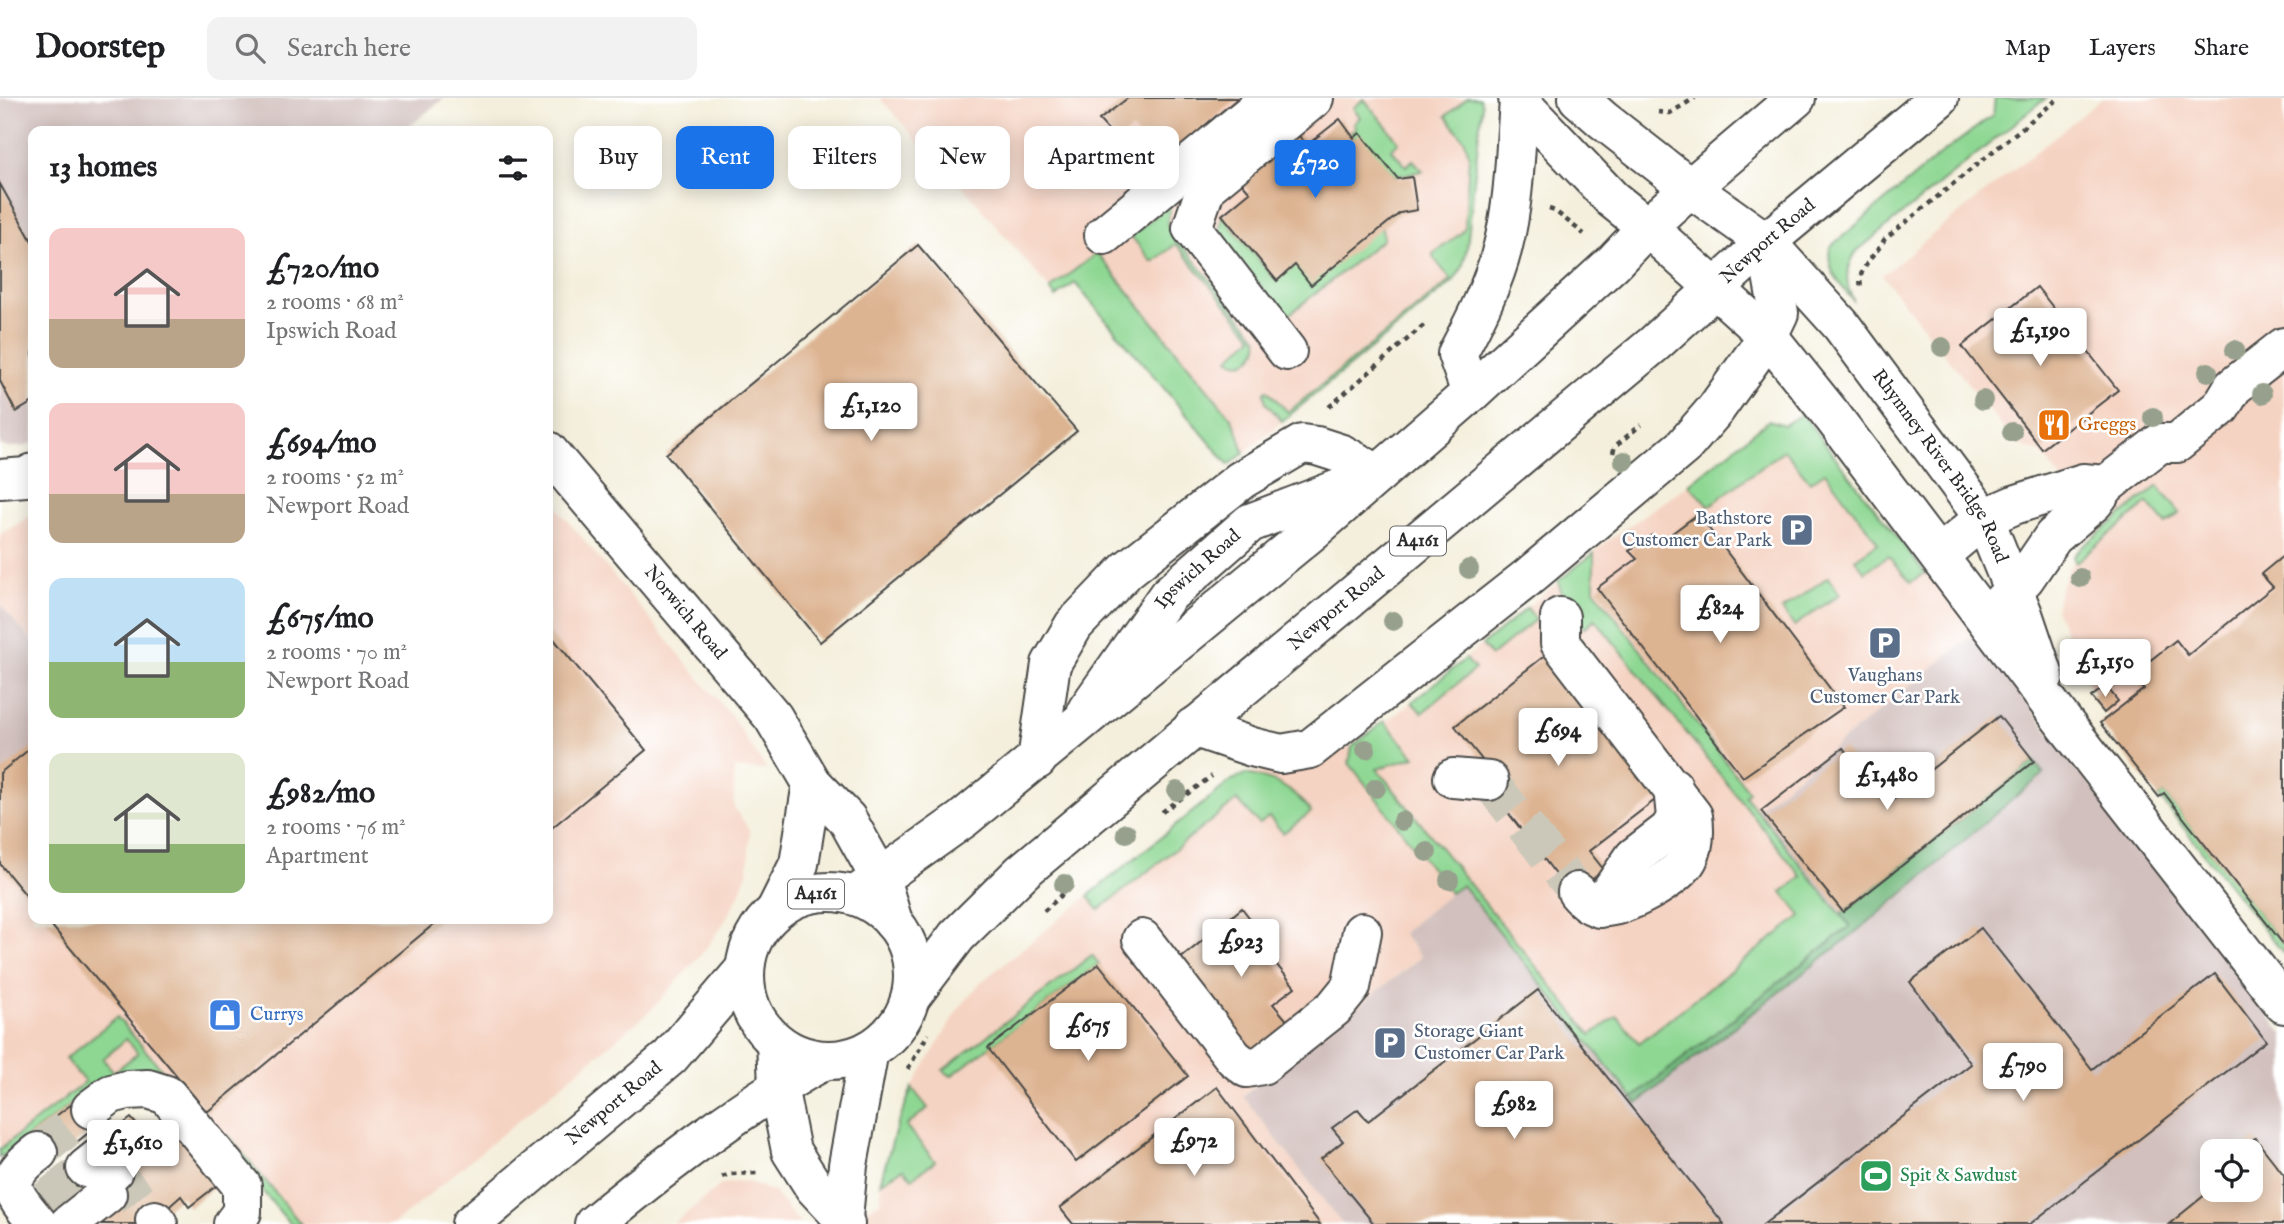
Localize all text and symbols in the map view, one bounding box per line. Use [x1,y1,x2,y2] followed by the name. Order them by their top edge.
[207,17,697,80] search box
[35,27,165,69] text: Doorstep
[231,29,269,67] icon: search
[287,32,411,65] text: Search here
[2005,33,2051,64] text: Map
[2089,33,2156,64] text: Layers
[2194,33,2249,64] text: Share
[574,126,662,189] chip: Buy
[676,126,774,189] chip: Rent
[788,126,901,189] chip: Filters
[915,126,1010,189] chip: New
[1024,126,1179,189] chip: Apartment
[1274,140,1356,200] pin: £720
[1291,148,1339,177] text: £720
[49,149,157,187] text: 13 homes
[494,149,532,187] icon: filters
[1716,193,1821,289] street label: Newport Road
[266,250,379,288] text: £720/mo
[105,256,189,340] icon: home
[266,288,404,317] text: 2 rooms · 68 m²
[1983,308,2097,368] pin: £1,190
[2010,316,2070,345] text: £1,190
[266,317,397,346] text: Ipswich Road
[1866,365,2013,567] street label: Rhymney River Bridge Road
[814,384,928,443] pin: £1,120
[840,391,902,420] text: £1,120
[2035,406,2073,444] restaurant icon: Greggs
[2078,413,2136,437] place label: Greggs
[266,425,377,463] text: £694/mo
[105,431,189,515] icon: home
[266,463,404,492] text: 2 rooms · 52 m²
[266,492,409,521] text: Newport Road
[1622,507,1773,553] place label: Bathstore Customer Car Park
[1778,511,1816,549] parking icon: Bathstore Customer Car Park
[1150,524,1247,614] street label: Ipswich Road
[1390,526,1446,556] road number: A4161
[638,561,732,666] street label: Norwich Road
[1284,561,1390,656] street label: Newport Road
[1679,586,1761,645] pin: £824
[1696,593,1744,622] text: £824
[266,600,374,638] text: £675/mo
[105,606,189,690] icon: home
[1866,624,1904,662] parking icon: Vaughans Customer Car Park
[266,638,407,667] text: 2 rooms · 70 m²
[2048,640,2162,699] pin: £1,150
[2076,647,2134,676] text: £1,150
[1810,664,1961,710] place label: Vaughans Customer Car Park
[266,667,409,696] text: Newport Road
[1517,708,1599,768] pin: £694
[1535,716,1581,745] text: £694
[1830,752,1944,812] pin: £1,480
[1856,760,1918,789] text: £1,480
[266,775,375,813] text: £982/mo
[105,781,189,865] icon: home
[266,813,406,842] text: 2 rooms · 76 m²
[266,842,369,871] text: Apartment
[788,880,844,908] road number: A4161
[1200,920,1282,979] pin: £923
[1218,927,1264,956] text: £923
[206,996,244,1034] shop icon: Currys
[250,1003,303,1027] place label: Currys
[1047,1004,1129,1063] pin: £675
[1066,1011,1110,1040] text: £675
[1414,1020,1565,1066] place label: Storage Giant Customer Car Park
[1371,1024,1409,1062] parking icon: Storage Giant Customer Car Park
[1982,1044,2064,1103] pin: £790
[1999,1051,2047,1080] text: £790
[561,1056,668,1151] street label: Newport Road
[1473,1082,1555,1141] pin: £982
[1491,1089,1537,1118] text: £982
[1153,1118,1235,1178] pin: £972
[76,1121,190,1180] pin: £1,610
[1170,1126,1218,1155] text: £972
[103,1128,163,1157] text: £1,610
[2200,1139,2263,1202] map controls
[2200,1139,2263,1202] button: locate
[1857,1157,1895,1195] sports icon: Spit & Sawdust
[1900,1164,2018,1188] place label: Spit & Sawdust

